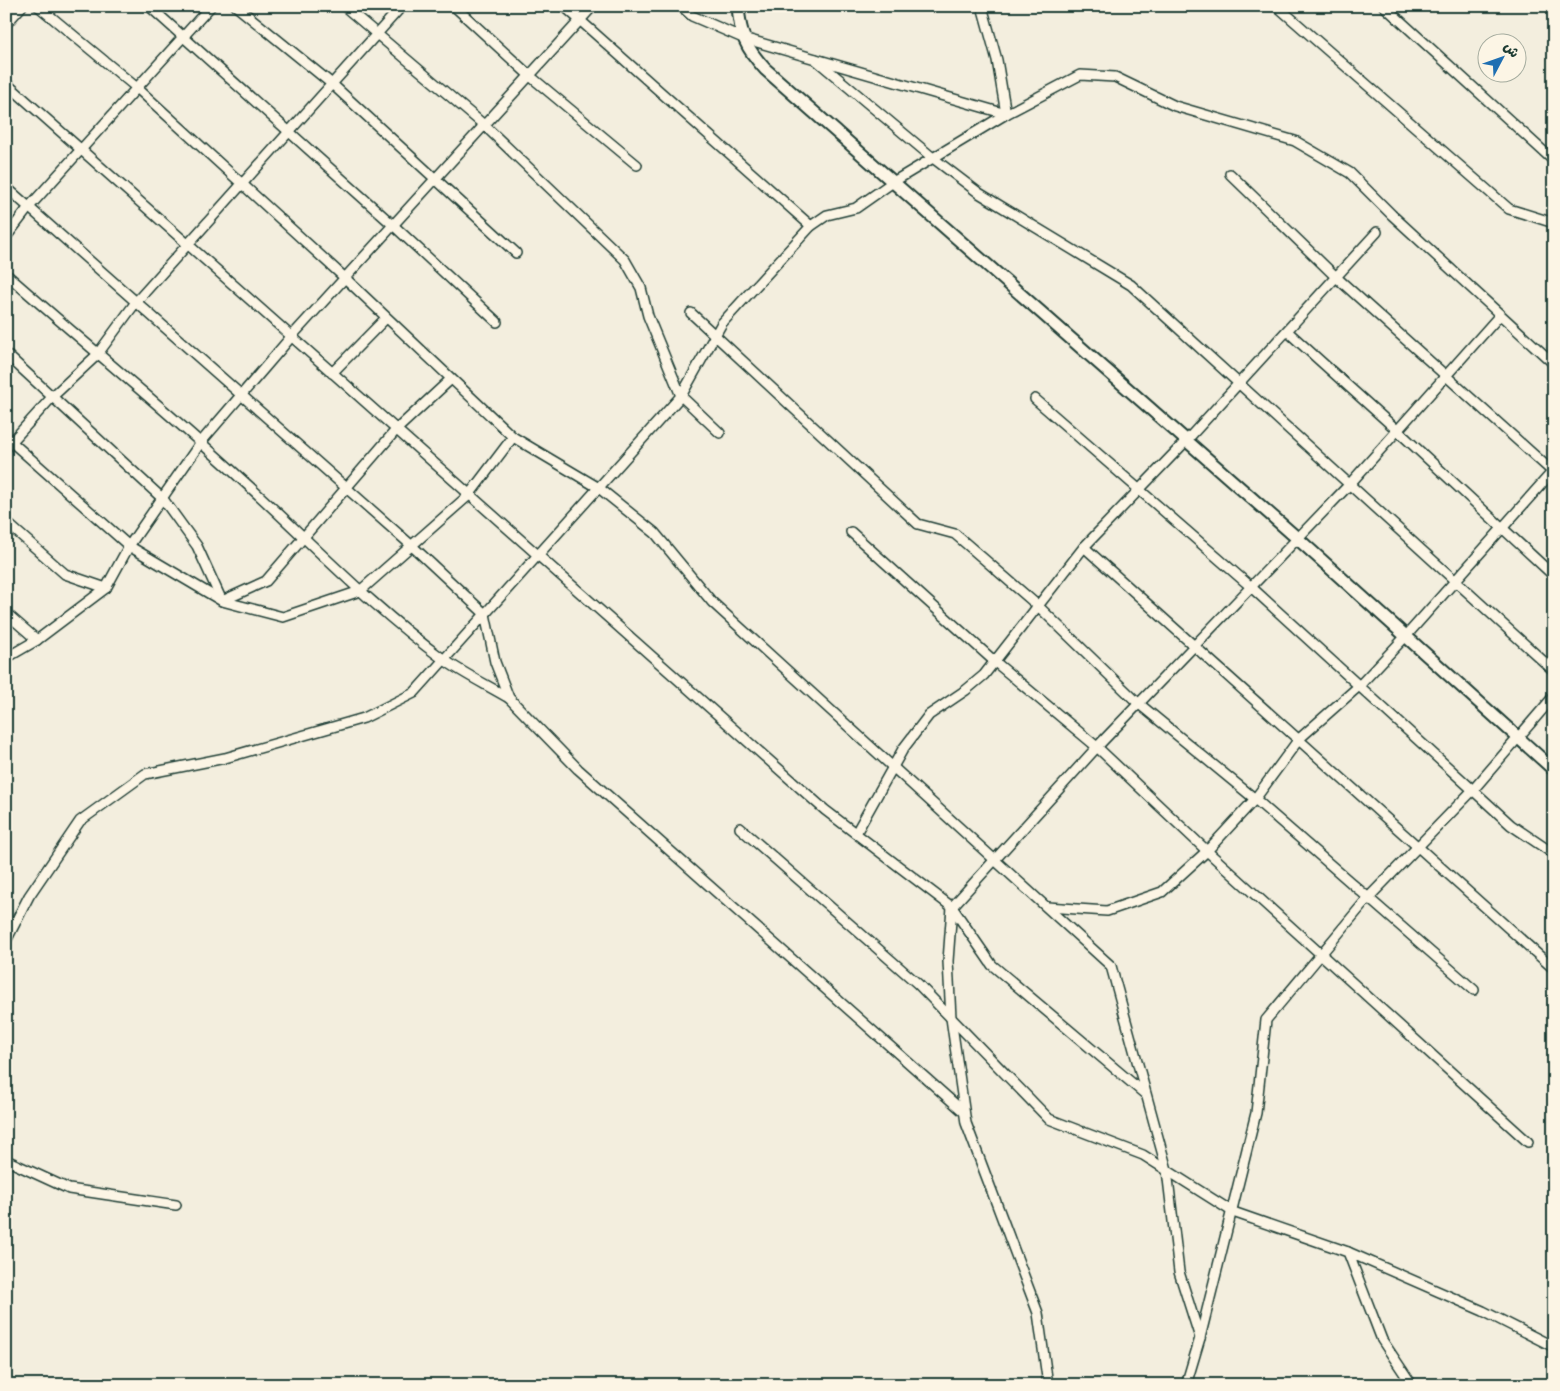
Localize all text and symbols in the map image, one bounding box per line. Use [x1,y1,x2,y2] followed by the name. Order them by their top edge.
[1478,32,1528,82] north arrow
[1500,38,1523,61] text: ش

